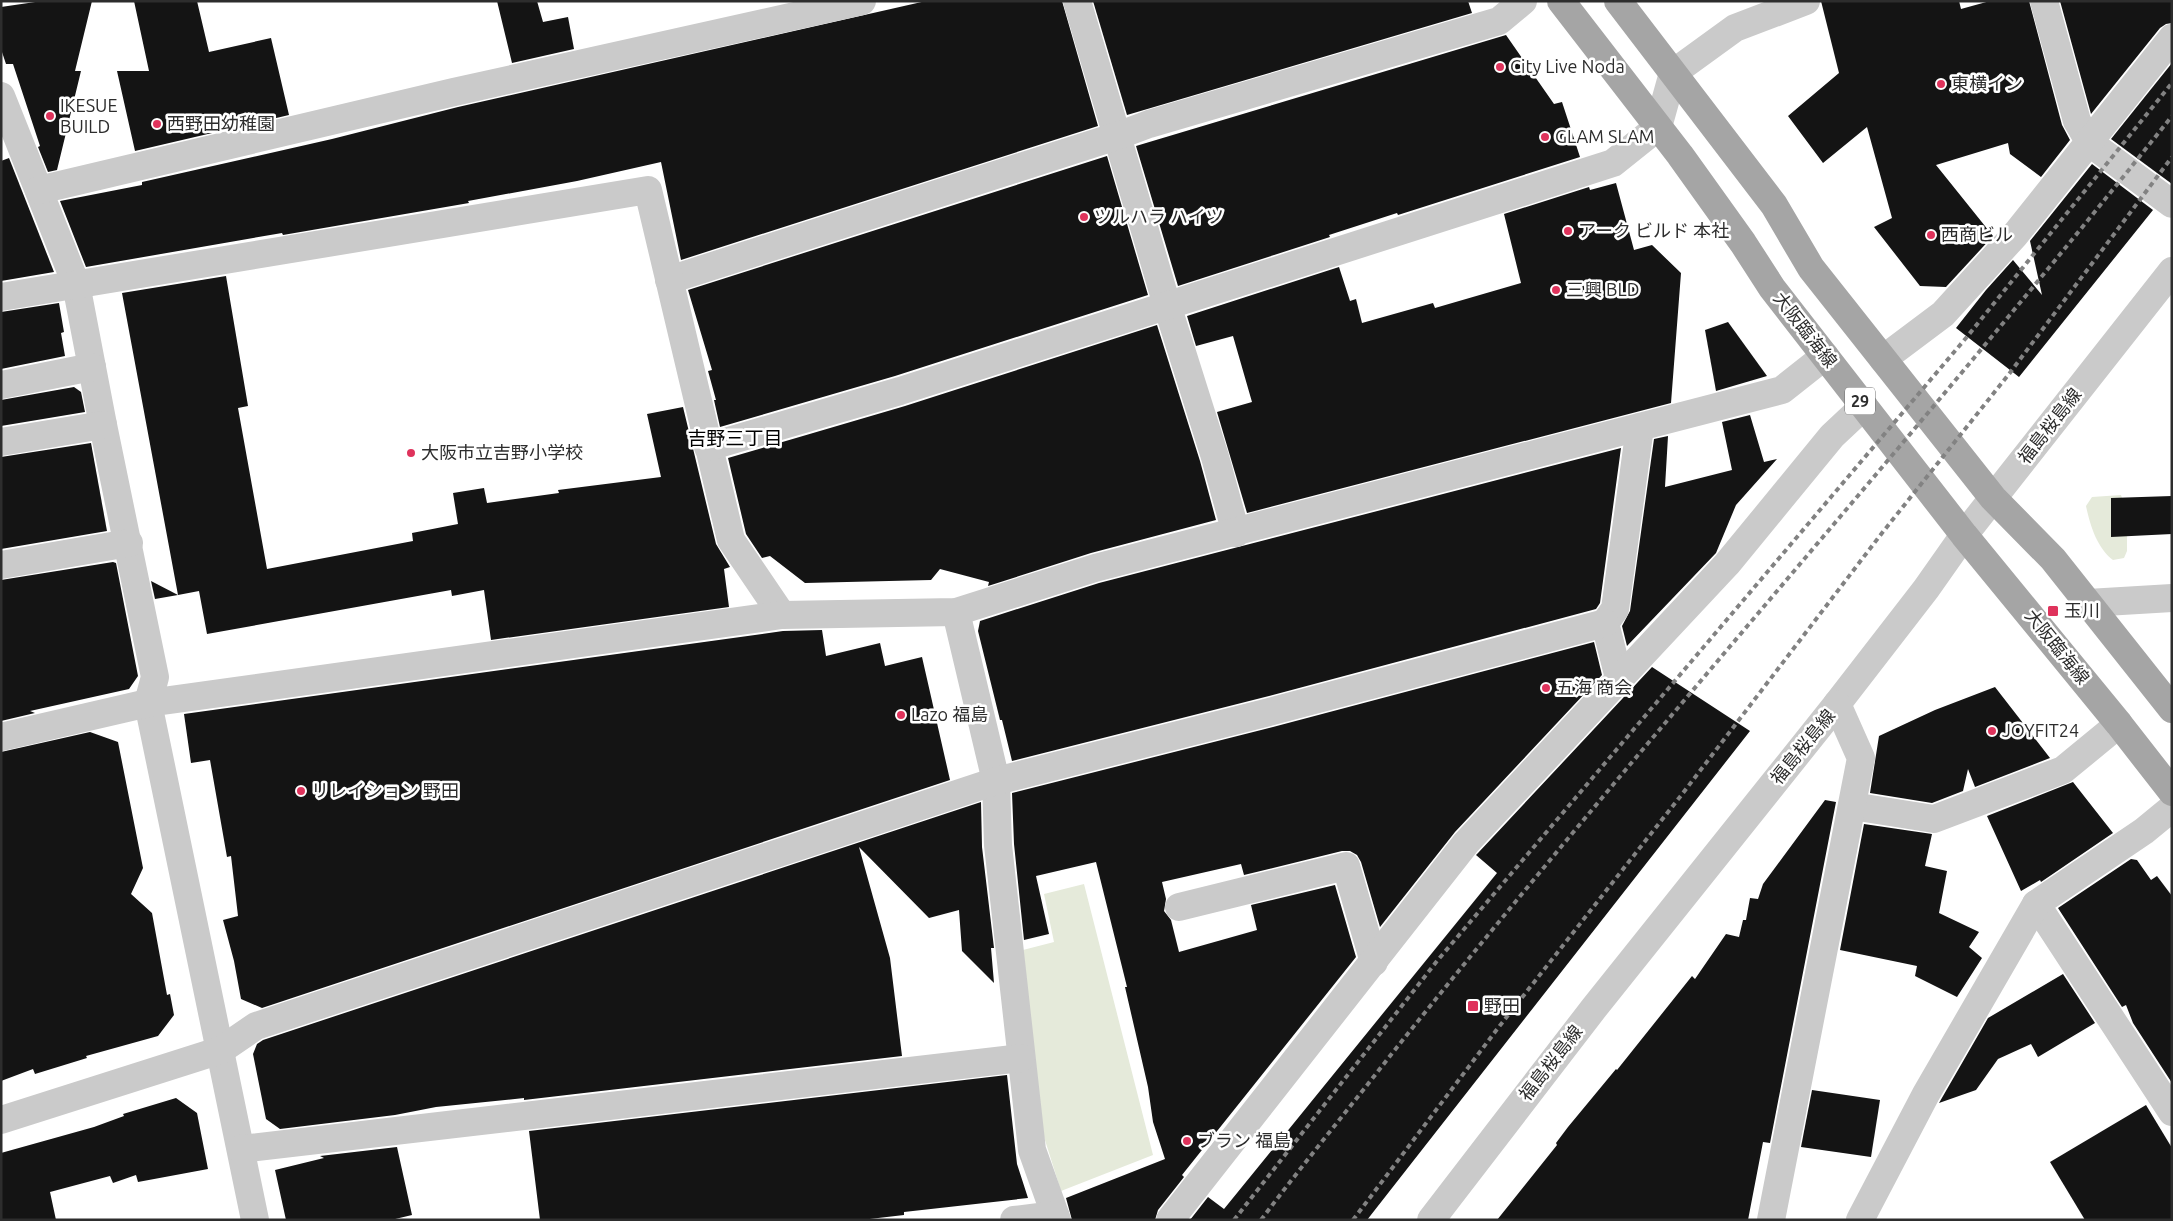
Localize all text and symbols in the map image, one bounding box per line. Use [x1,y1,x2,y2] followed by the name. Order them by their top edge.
[1510,56,1625,76] place label: City Live Noda
[1494,61,1506,73] marker: City Live Noda
[1951,73,2023,93] place label: 東横イン
[1935,78,1947,90] marker: 東横イン
[60,95,118,136] place label: IKESUE BUILD
[44,110,56,122] marker: IKESUE BUILD
[167,113,275,133] place label: 西野田幼稚園
[151,118,163,130] marker: 西野田幼稚園
[1555,126,1655,146] place label: GLAM SLAM
[1539,131,1551,143] marker: GLAM SLAM
[1094,206,1224,226] place label: ツルハラ ハイツ
[1078,211,1090,223] marker: ツルハラ ハイツ
[1578,220,1729,240] place label: アーク ビルド 本社
[1941,224,2013,244] place label: 西商ビル
[1562,225,1574,237] marker: アーク ビルド 本社
[1925,229,1937,241] marker: 西商ビル
[1566,279,1639,299] place label: 三興 BLD
[1550,284,1562,296] marker: 三興 BLD
[1770,288,1841,371] street label: 大阪臨海線
[2014,384,2085,467] street label: 福島桜島線
[1845,388,1875,414] road number: 29
[687,427,783,449] district label: 吉野三丁目
[421,442,583,462] place label: 大阪市立吉野小学校
[405,447,417,459] marker: 大阪市立吉野小学校
[2064,600,2100,620] place label: 玉川
[2046,604,2060,618] marker: 玉川
[2022,605,2094,688] street label: 大阪臨海線
[1556,677,1632,697] place label: 五海 商会
[1540,682,1552,694] marker: 五海 商会
[911,704,988,724] place label: Lazo 福島
[1766,705,1838,788] street label: 福島桜島線
[895,709,907,721] marker: Lazo 福島
[2002,720,2079,740] place label: JOYFIT24
[1986,725,1998,737] marker: JOYFIT24
[311,780,459,800] place label: リレイション 野田
[295,785,307,797] marker: リレイション 野田
[1484,995,1520,1015] place label: 野田
[1466,999,1480,1013] marker: 野田
[1515,1021,1586,1104] street label: 福島桜島線
[1197,1130,1291,1150] place label: ブラン 福島
[1181,1135,1193,1147] marker: ブラン 福島

